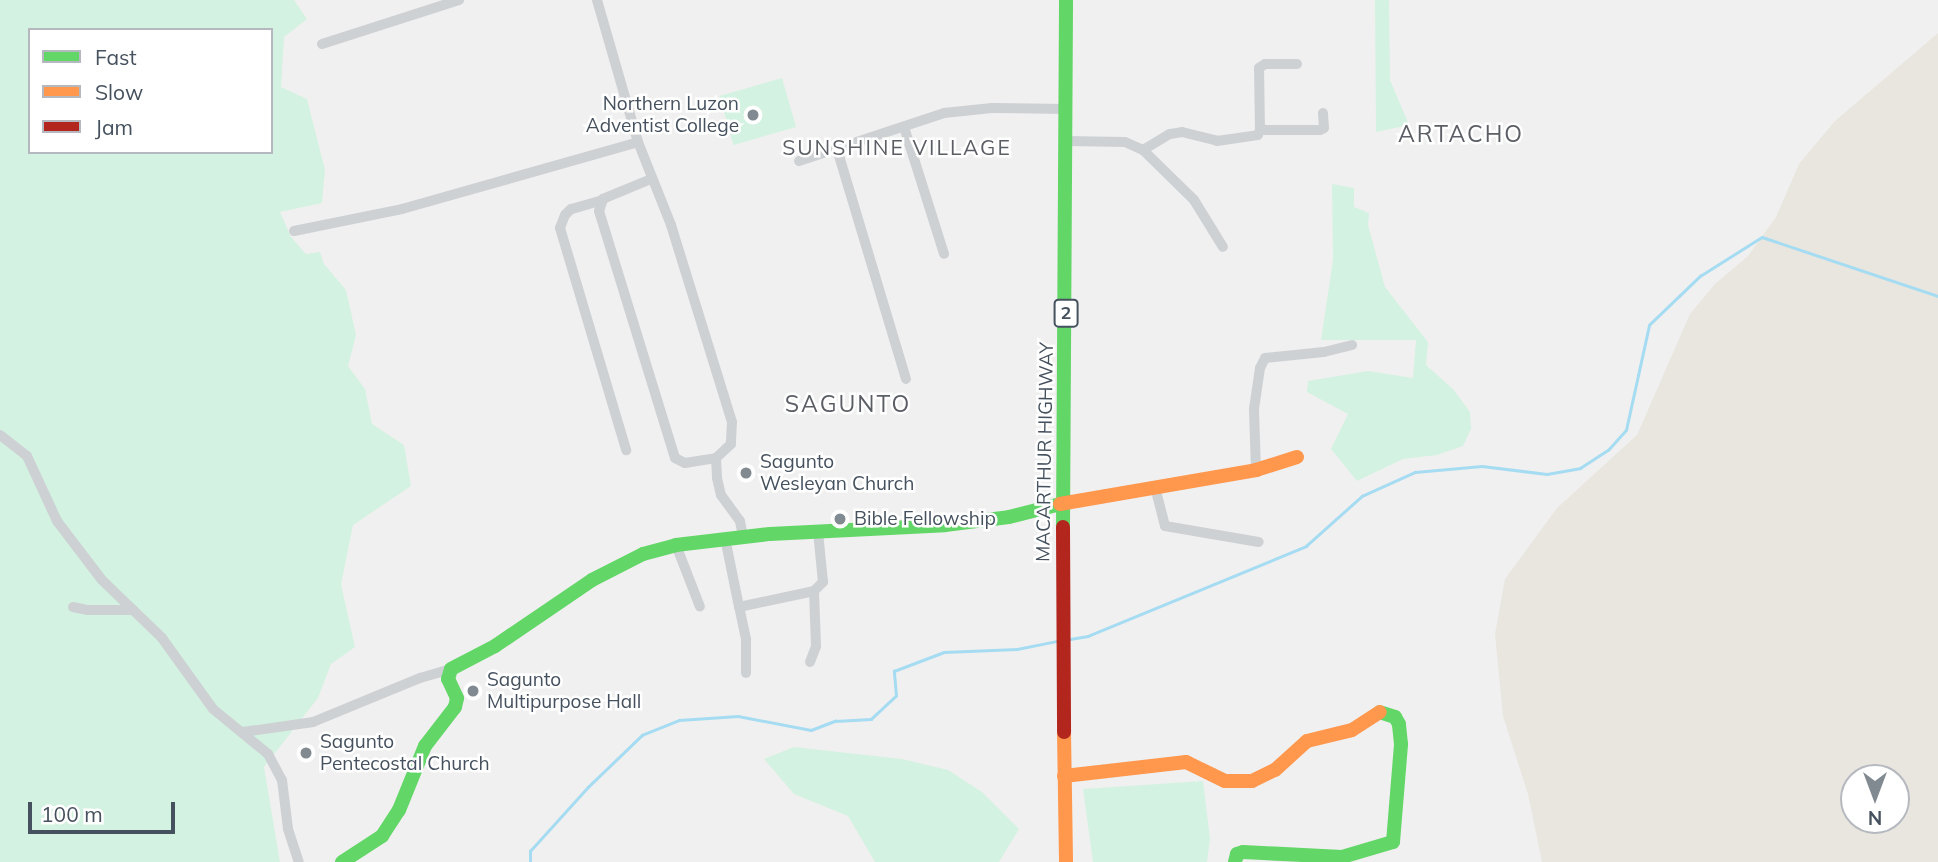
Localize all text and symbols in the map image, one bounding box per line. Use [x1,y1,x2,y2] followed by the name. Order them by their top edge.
[28,28,273,154] legend
[95,44,137,70] text: Fast
[95,79,143,105] text: Slow
[586,93,739,137] place label: Northern Luzon Adventist College
[745,107,761,123] marker: Northern Luzon Adventist College
[95,114,133,140] text: Jam
[1399,120,1523,148] district label: ARTACHO
[784,134,1010,160] district label: SUNSHINE VILLAGE
[1052,298,1080,328] road number: 2
[1032,342,1058,562] street label: MACARTHUR HIGHWAY
[786,390,910,418] district label: SAGUNTO
[760,451,914,495] place label: Sagunto Wesleyan Church
[738,465,754,481] marker: Sagunto Wesleyan Church
[854,508,996,530] place label: Bible Fellowship
[832,511,848,527] marker: Bible Fellowship
[487,669,641,713] place label: Sagunto Multipurpose Hall
[465,683,481,699] marker: Sagunto Multipurpose Hall
[320,731,490,775] place label: Sagunto Pentecostal Church
[298,745,314,761] marker: Sagunto Pentecostal Church
[1840,764,1910,834] north arrow
[32,788,178,832] scale bar
[41,801,103,827] text: 100 m
[1868,806,1882,830] text: N

